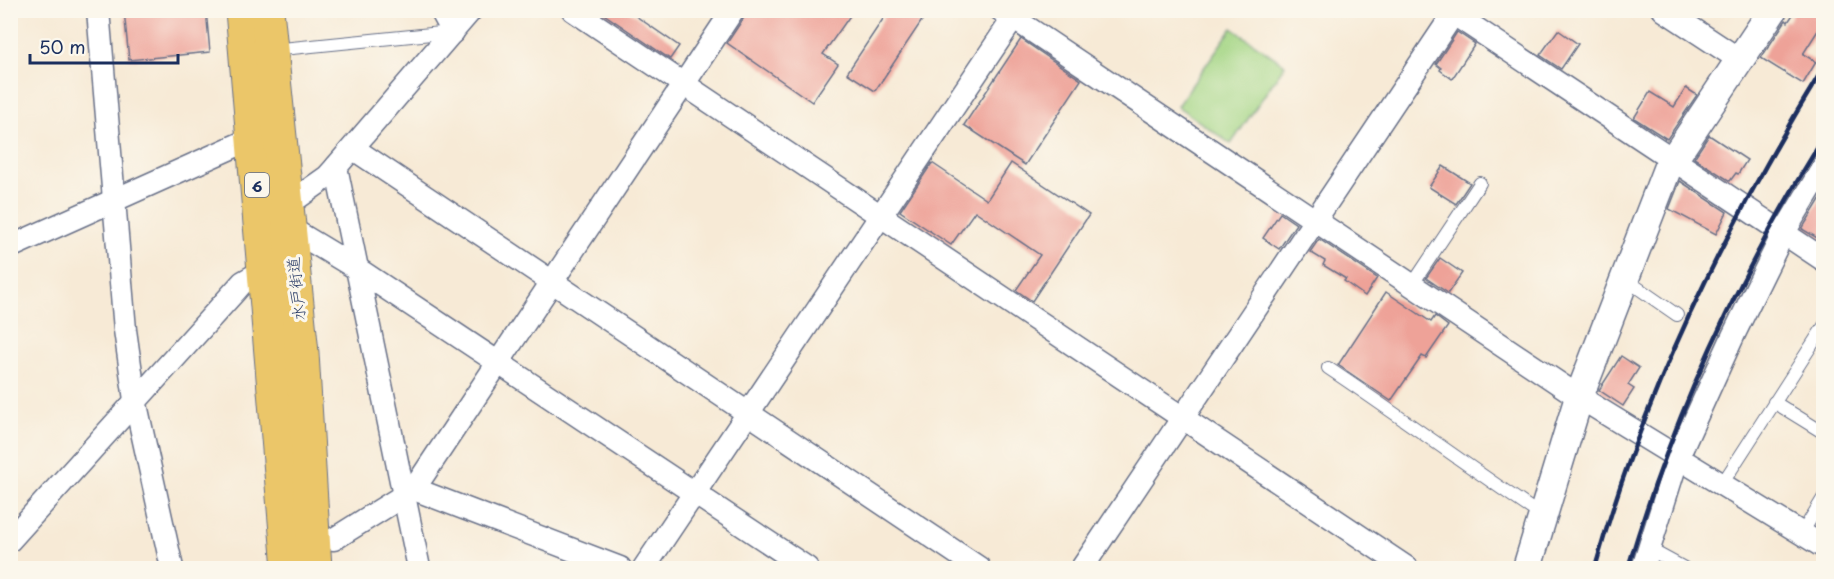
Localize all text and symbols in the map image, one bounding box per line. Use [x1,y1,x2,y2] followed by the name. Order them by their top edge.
[30,27,178,65] scale bar
[39,33,86,60] text: 50 m
[245,173,269,197] road number: 6
[280,256,310,322] street label: 水戸街道

